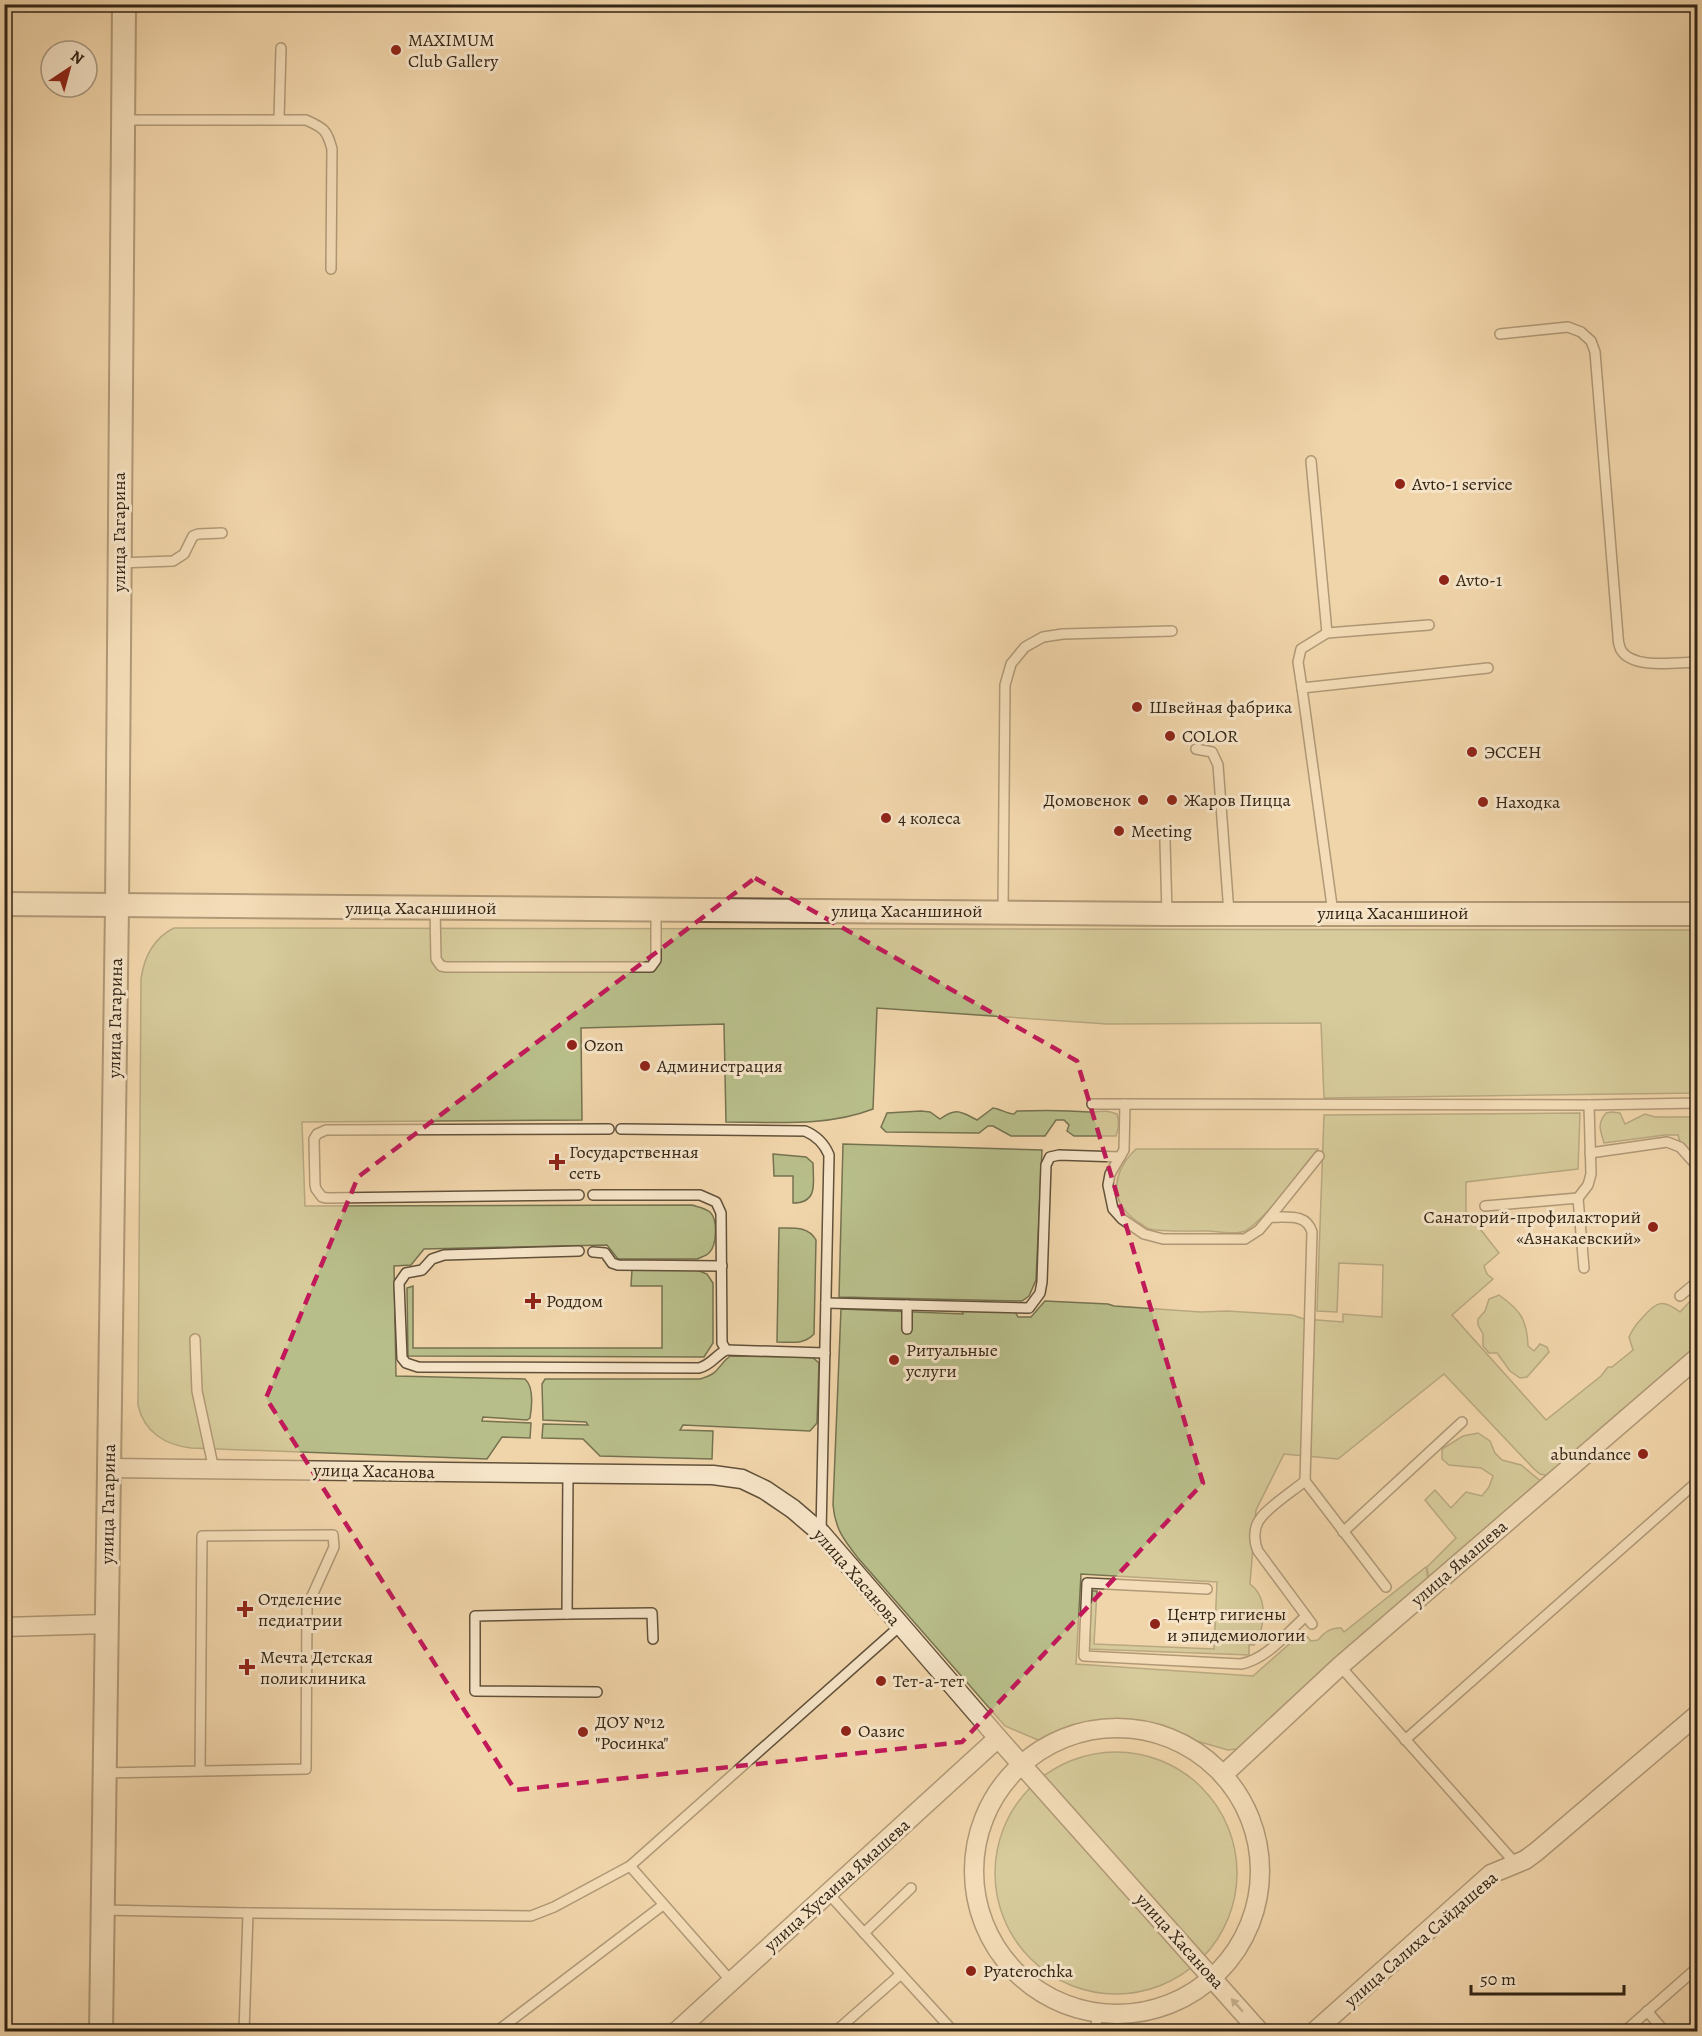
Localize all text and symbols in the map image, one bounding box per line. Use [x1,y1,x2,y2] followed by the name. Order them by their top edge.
[408,28,499,73] place label: MAXIMUM Club Gallery
[39,39,99,99] north arrow
[389,43,403,57] marker: MAXIMUM Club Gallery
[66,45,89,70] text: N
[107,471,131,593] street label: улица Гагарина
[1411,472,1513,496] place label: Avto-1 service
[1393,477,1407,491] marker: Avto-1 service
[1455,568,1502,592] place label: Avto-1
[1437,573,1451,587] marker: Avto-1
[1149,695,1293,719] place label: Швейная фабрика
[1130,700,1144,714] marker: Швейная фабрика
[1182,724,1238,748] place label: COLOR
[1163,729,1177,743] marker: COLOR
[1484,740,1542,764] place label: ЭССЕН
[1465,745,1479,759] marker: ЭССЕН
[1044,788,1131,812] place label: Домовенок
[1184,788,1291,812] place label: Жаров Пицца
[1495,790,1561,814] place label: Находка
[1136,793,1150,807] marker: Домовенок
[1165,793,1179,807] marker: Жаров Пицца
[1476,795,1490,809] marker: Находка
[898,806,962,830] place label: 4 колеса
[879,811,893,825] marker: 4 колеса
[1131,819,1192,843] place label: Meeting
[1112,824,1126,838] marker: Meeting
[344,896,497,920] street label: улица Хасаншиной
[830,899,983,923] street label: улица Хасаншиной
[1316,901,1469,925] street label: улица Хасаншиной
[102,957,128,1079] street label: улица Гагарина
[584,1033,624,1057] place label: Ozon
[565,1038,579,1052] marker: Ozon
[656,1054,783,1078] place label: Администрация
[638,1059,652,1073] marker: Администрация
[569,1140,699,1185] place label: Государственная сеть
[550,1155,564,1169] marker: Государственная сеть
[1424,1205,1641,1250] place label: Санаторий-профилакторий «Азнакаевский»
[1646,1220,1660,1234] marker: Санаторий-профилакторий «Азнакаевский»
[546,1289,603,1313] place label: Роддом
[524,1292,542,1310] marker: Роддом
[905,1338,998,1383] place label: Ритуальные услуги
[887,1353,901,1367] marker: Ритуальные услуги
[1551,1442,1631,1466] place label: abundance
[95,1443,121,1565] street label: улица Гагарина
[1636,1447,1650,1461] marker: abundance
[312,1458,436,1484] street label: улица Хасанова
[1405,1514,1513,1612] street label: улица Ямашева
[807,1522,906,1631] street label: улица Хасанова
[258,1587,343,1632] place label: Отделение педиатрии
[236,1600,254,1618] marker: Отделение педиатрии
[1167,1602,1306,1647] place label: Центр гигиены и эпидемиологии
[1148,1617,1162,1631] marker: Центр гигиены и эпидемиологии
[260,1645,373,1690] place label: Мечта Детская поликлиника
[238,1658,256,1676] marker: Мечта Детская поликлиника
[893,1669,964,1693] place label: Тет-а-тет
[874,1674,888,1688] marker: Тет-а-тет
[595,1710,669,1755] place label: ДОУ №12 "Росинка"
[858,1719,905,1743] place label: Оазис
[839,1724,853,1738] marker: Оазис
[576,1725,590,1739] marker: ДОУ №12 "Росинка"
[758,1813,916,1958] street label: улица Хусаина Ямашева
[1338,1865,1503,2013] street label: улица Салиха Сайдашева
[1130,1887,1230,1995] street label: улица Хасанова
[1471,1958,1624,1996] scale bar
[983,1959,1074,1983] place label: Pyaterochka
[964,1964,978,1978] marker: Pyaterochka
[1480,1967,1516,1991] text: 50 m
[1230,1997,1244,2012] one-way arrow

